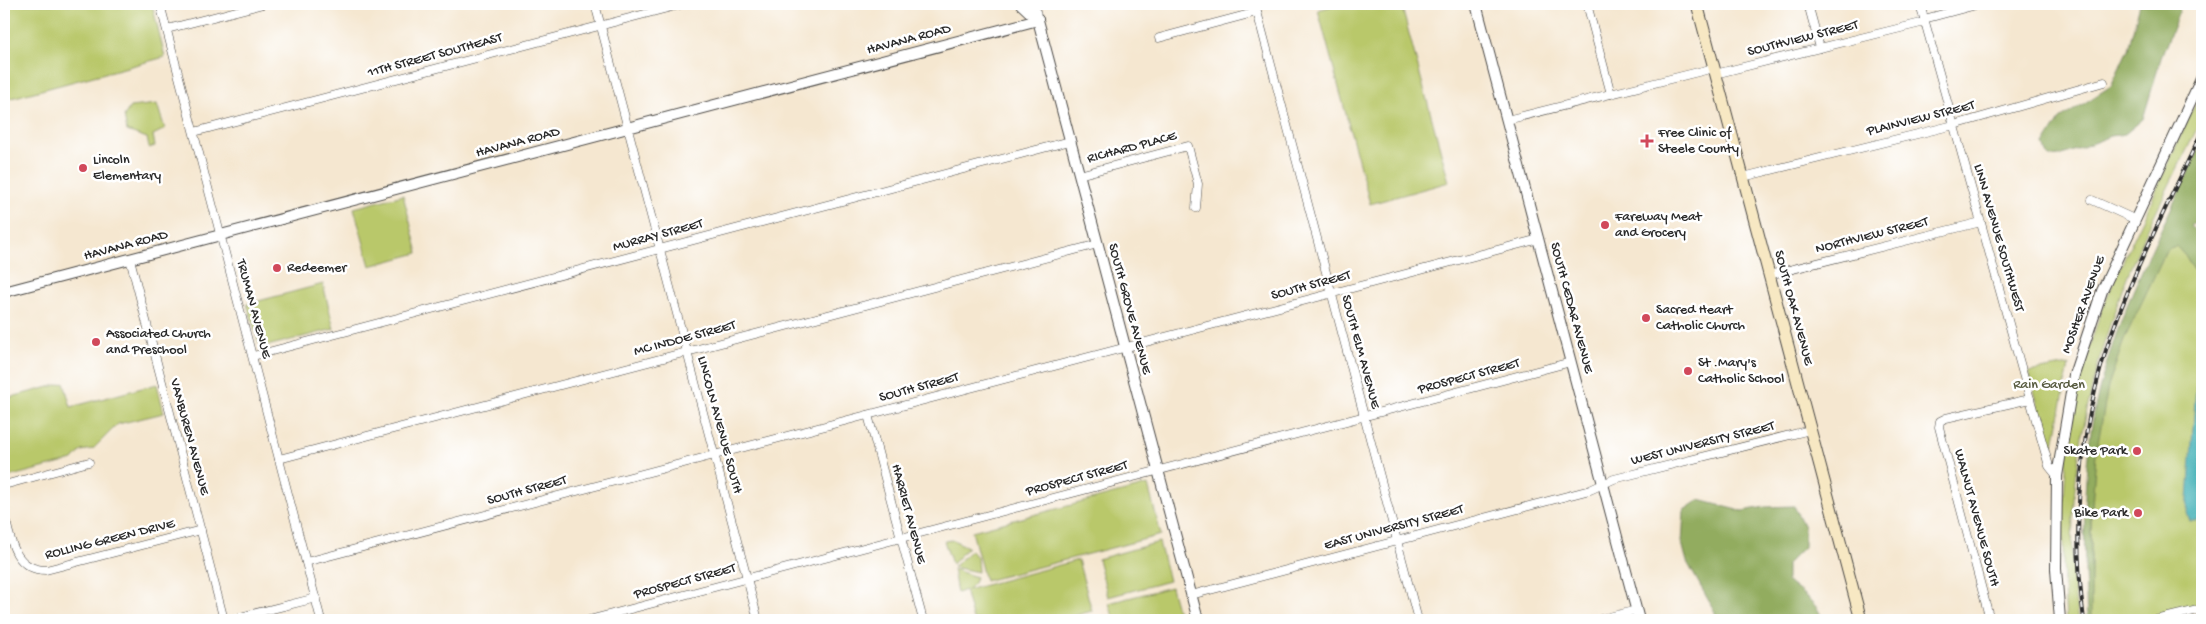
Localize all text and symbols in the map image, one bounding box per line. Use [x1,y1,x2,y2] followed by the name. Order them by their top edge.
[1746,17,1861,61] street label: SOUTHVIEW STREET
[865,20,954,59] street label: HAVANA ROAD
[365,30,505,82] street label: 11TH STREET SOUTHEAST
[1864,97,1977,141] street label: PLAINVIEW STREET
[474,123,563,162] street label: HAVANA ROAD
[1657,125,1739,158] place label: Free Clinic of Steele County
[1085,128,1180,168] street label: RICHARD PLACE
[1640,134,1654,148] marker: Free Clinic of Steele County
[93,152,161,185] place label: Lincoln Elementary
[77,162,89,174] marker: Lincoln Elementary
[1969,162,2027,314] street label: LINN AVENUE SOUTHWEST
[1614,209,1703,242] place label: Fareway Meat and Grocery
[1814,214,1931,258] street label: NORTHVIEW STREET
[611,216,705,256] street label: MURRAY STREET
[1599,219,1611,231] marker: Fareway Meat and Grocery
[82,226,171,265] street label: HAVANA ROAD
[1545,241,1597,377] street label: SOUTH CEDAR AVENUE
[1103,242,1155,378] street label: SOUTH GROVE AVENUE
[1770,249,1817,368] street label: SOUTH OAK AVENUE
[2058,253,2110,356] street label: MOSHER AVENUE
[231,257,275,362] street label: TRUMAN AVENUE
[287,260,347,277] place label: Redeemer
[271,262,283,274] marker: Redeemer
[1269,267,1353,305] street label: SOUTH STREET
[1337,293,1384,412] street label: SOUTH ELM AVENUE
[1656,302,1745,335] place label: Sacred Heart Catholic Church
[1640,312,1652,324] marker: Sacred Heart Catholic Church
[632,317,738,361] street label: MC INDOE STREET
[106,326,211,359] place label: Associated Church and Preschool
[90,336,102,348] marker: Associated Church and Preschool
[692,354,746,497] street label: LINCOLN AVENUE SOUTH
[1415,355,1522,399] street label: PROSPECT STREET
[1698,355,1784,388] place label: St .Mary's Catholic School
[1682,365,1694,377] marker: St .Mary's Catholic School
[877,369,961,407] street label: SOUTH STREET
[165,376,213,498] street label: VANBUREN AVENUE
[2013,377,2085,394] park label: Rain Garden
[1629,418,1777,470] street label: WEST UNIVERSITY STREET
[2064,443,2129,460] place label: Skate Park
[2131,445,2143,457] marker: Skate Park
[1949,447,2003,590] street label: WALNUT AVENUE SOUTH
[1023,457,1130,501] street label: PROSPECT STREET
[887,462,930,567] street label: HARRIET AVENUE
[485,472,569,510] street label: SOUTH STREET
[1322,501,1466,555] street label: EAST UNIVERSITY STREET
[2073,505,2130,522] place label: Bike Park
[2132,507,2144,519] marker: Bike Park
[43,515,178,564] street label: ROLLING GREEN DRIVE
[631,560,738,604] street label: PROSPECT STREET

